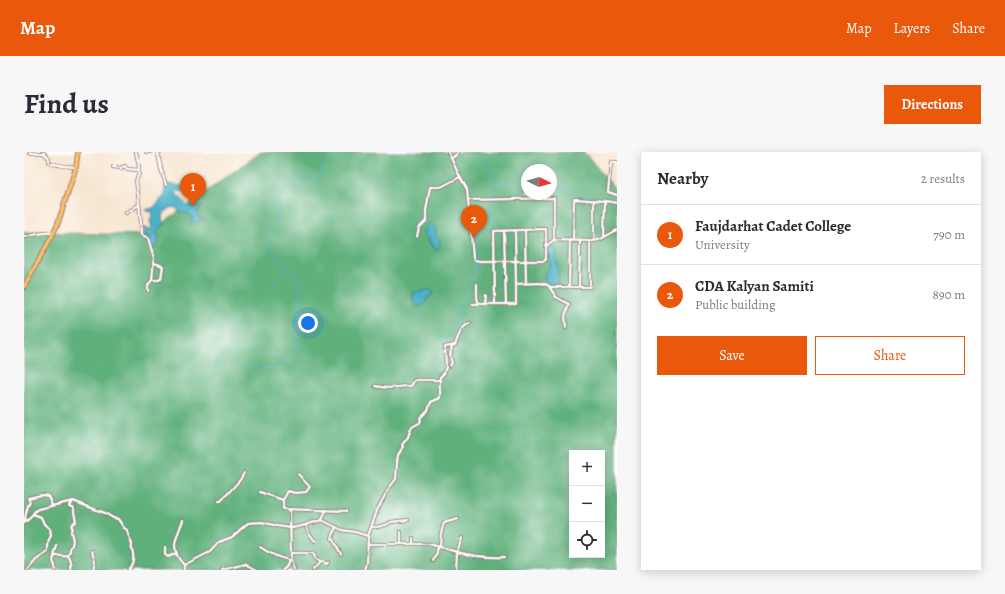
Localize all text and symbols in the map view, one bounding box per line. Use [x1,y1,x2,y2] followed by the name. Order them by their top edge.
[20,15,55,41] text: Map
[846,19,872,38] text: Map
[894,19,930,38] text: Layers
[952,19,985,38] text: Share
[24,85,109,123] text: Find us
[884,85,981,124] button: Directions
[521,164,557,200] north arrow
[657,167,708,190] text: Nearby
[921,170,965,187] text: 2 results
[180,173,206,206] pin: 1
[461,205,487,238] pin: 2
[695,216,851,236] text: Faujdarhat Cadet College
[668,226,672,243] text: 1
[933,226,965,243] text: 790 m
[695,236,750,253] text: University
[695,276,814,296] text: CDA Kalyan Samiti
[667,286,673,303] text: 2
[932,286,965,303] text: 890 m
[695,296,775,313] text: Public building
[298,313,318,333] your location
[657,336,807,375] button: Save
[815,336,965,375] button: Share
[569,450,605,558] map controls
[569,450,605,486] button: +
[569,486,605,522] button: −
[569,522,605,558] button: locate

